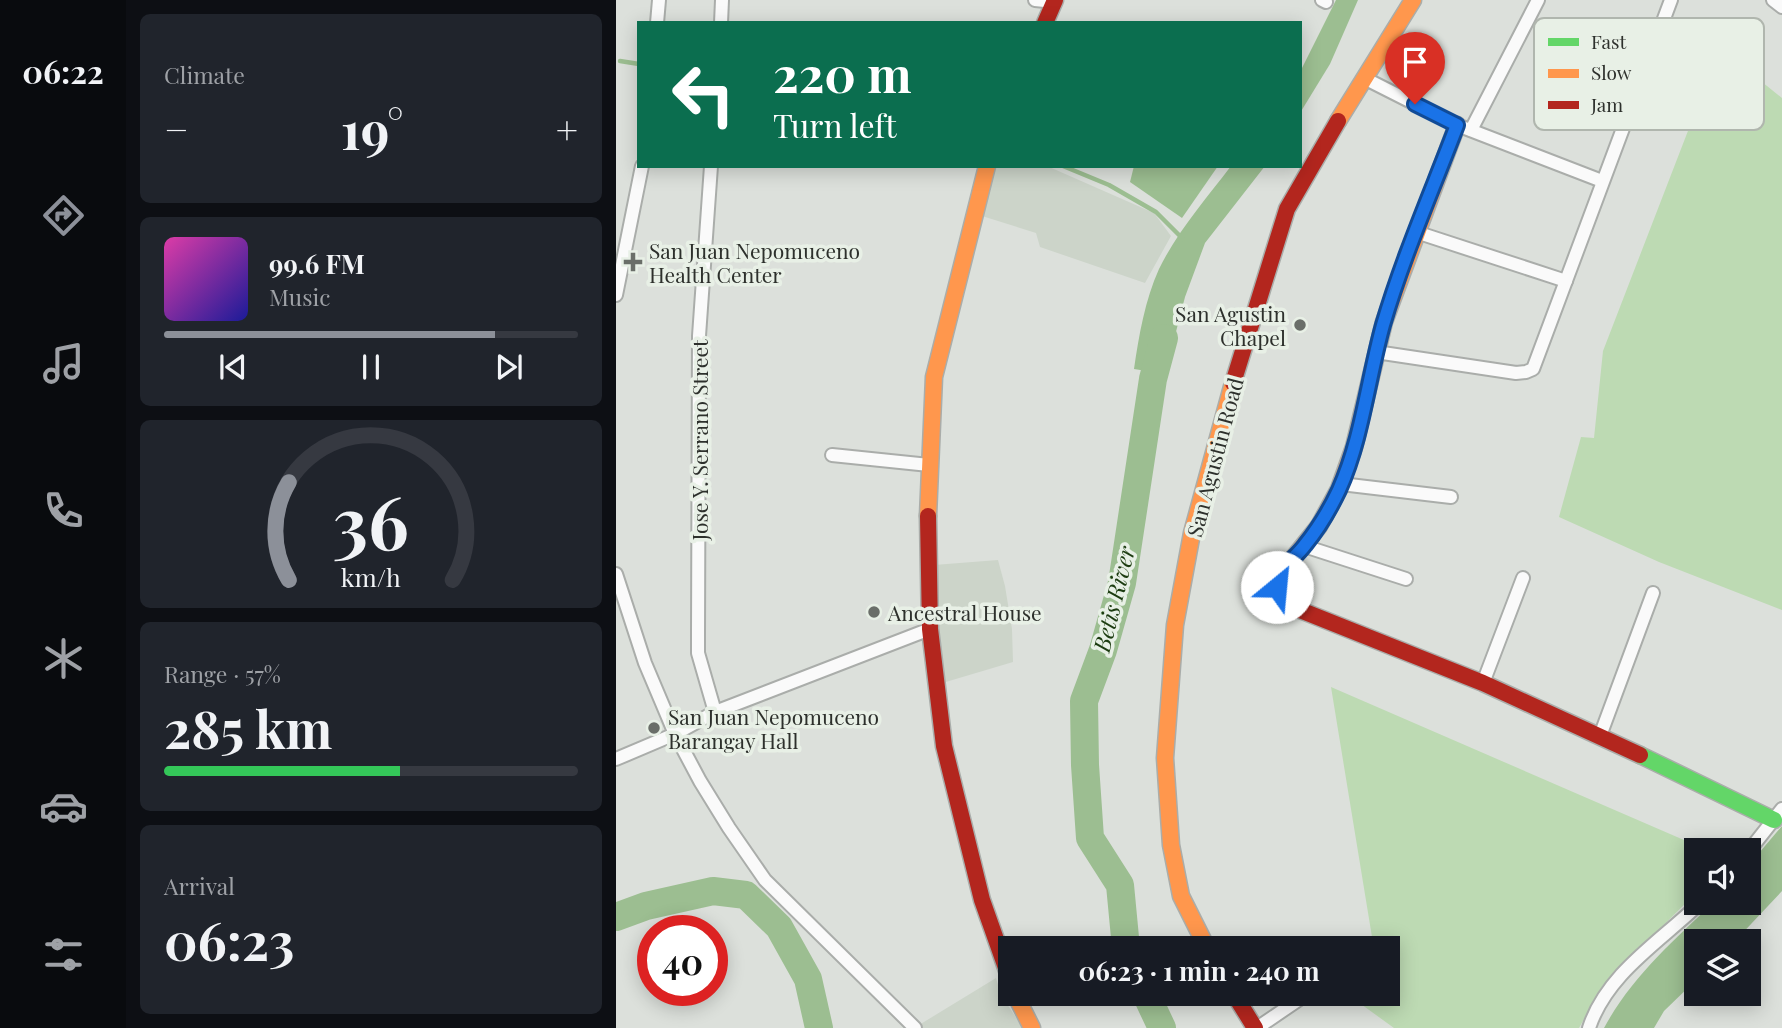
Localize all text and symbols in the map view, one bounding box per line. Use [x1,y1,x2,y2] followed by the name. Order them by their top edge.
[1534,18,1764,130] legend
[1591,28,1627,54] text: Fast
[1385,32,1445,104] pin
[773,40,912,105] text: 220 m
[1396,43,1434,81] icon: arrive
[22,49,104,92] text: 06:22
[658,49,749,140] icon: left
[164,59,245,90] text: Climate
[1591,59,1632,85] text: Slow
[1590,91,1623,117] text: Jam
[341,94,404,163] text: 19°
[164,103,189,154] text: −
[556,103,578,154] text: +
[773,103,897,146] text: Turn left
[39,191,88,240] icon: directions
[649,236,860,288] place label: San Juan Nepomuceno Health Center
[269,246,365,281] text: 99.6 FM
[623,252,643,272] marker: San Juan Nepomuceno Health Center
[269,281,330,312] text: Music
[1175,299,1286,351] place label: San Agustin Chapel
[1292,317,1308,333] marker: San Agustin Chapel
[39,339,88,388] icon: music
[685,339,713,542] street label: Jose Y. Serrano Street
[214,348,252,386] icon: previous
[352,348,390,386] icon: pause
[490,348,528,386] icon: next
[1179,374,1249,540] street label: San Agustin Road
[333,471,409,568] text: 36
[39,486,88,535] icon: phone
[1085,542,1141,656] water label: Betis River
[1240,550,1314,624] position arrow
[341,560,401,593] text: km/h
[887,598,1042,626] place label: Ancestral House
[866,604,882,620] marker: Ancestral House
[39,634,88,683] icon: climate
[164,658,281,689] text: Range · 57%
[164,693,332,762] text: 285 km
[668,702,879,754] place label: San Juan Nepomuceno Barangay Hall
[646,720,662,736] marker: San Juan Nepomuceno Barangay Hall
[39,782,88,831] icon: car
[1684,838,1761,1006] map controls
[1684,838,1761,915] button: sound
[164,870,235,901] text: Arrival
[164,905,294,974] text: 06:23
[637,915,728,1006] speed limit sign: 40
[1684,929,1761,1006] button: layers
[39,930,88,979] icon: filters
[1079,953,1319,988] text: 06:23 · 1 min · 240 m

